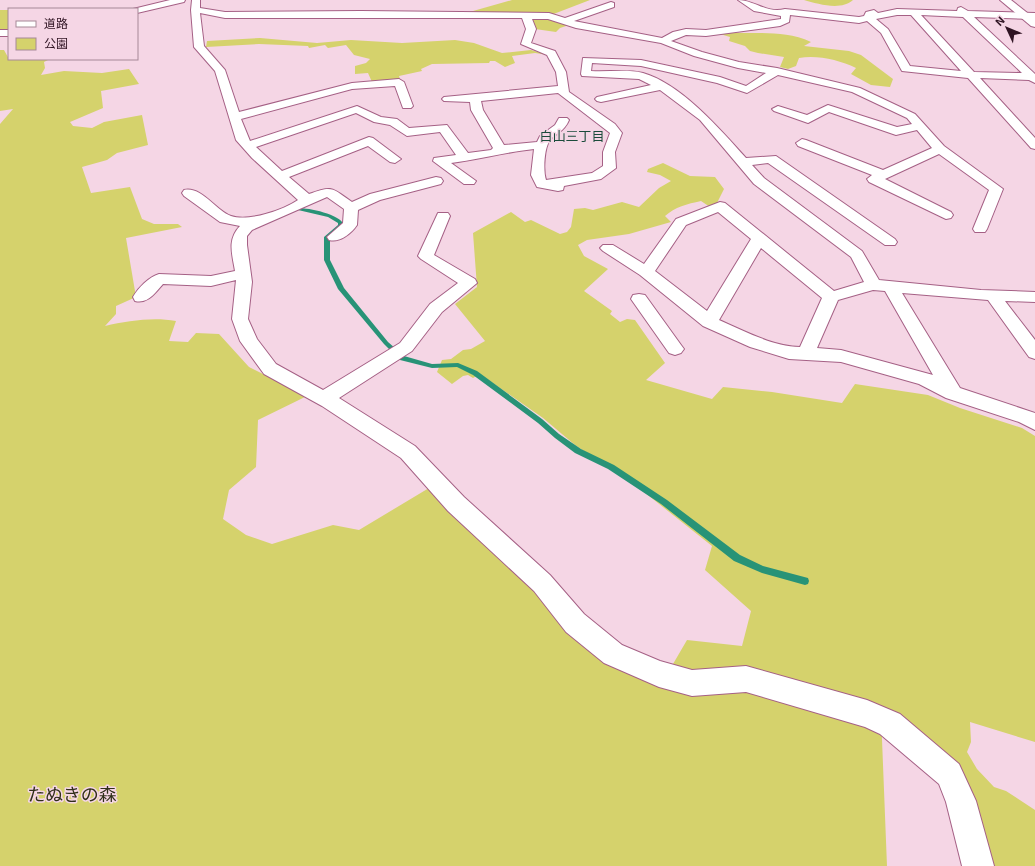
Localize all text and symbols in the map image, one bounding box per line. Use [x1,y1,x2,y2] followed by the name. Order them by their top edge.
[8,8,138,60] legend
[987,8,1027,48] north arrow
[992,13,1007,28] text: N
[44,16,68,30] text: 道路
[44,36,68,50] text: 公園
[539,128,605,144] district label: 白山三丁目
[27,783,117,805] park label: たぬきの森

